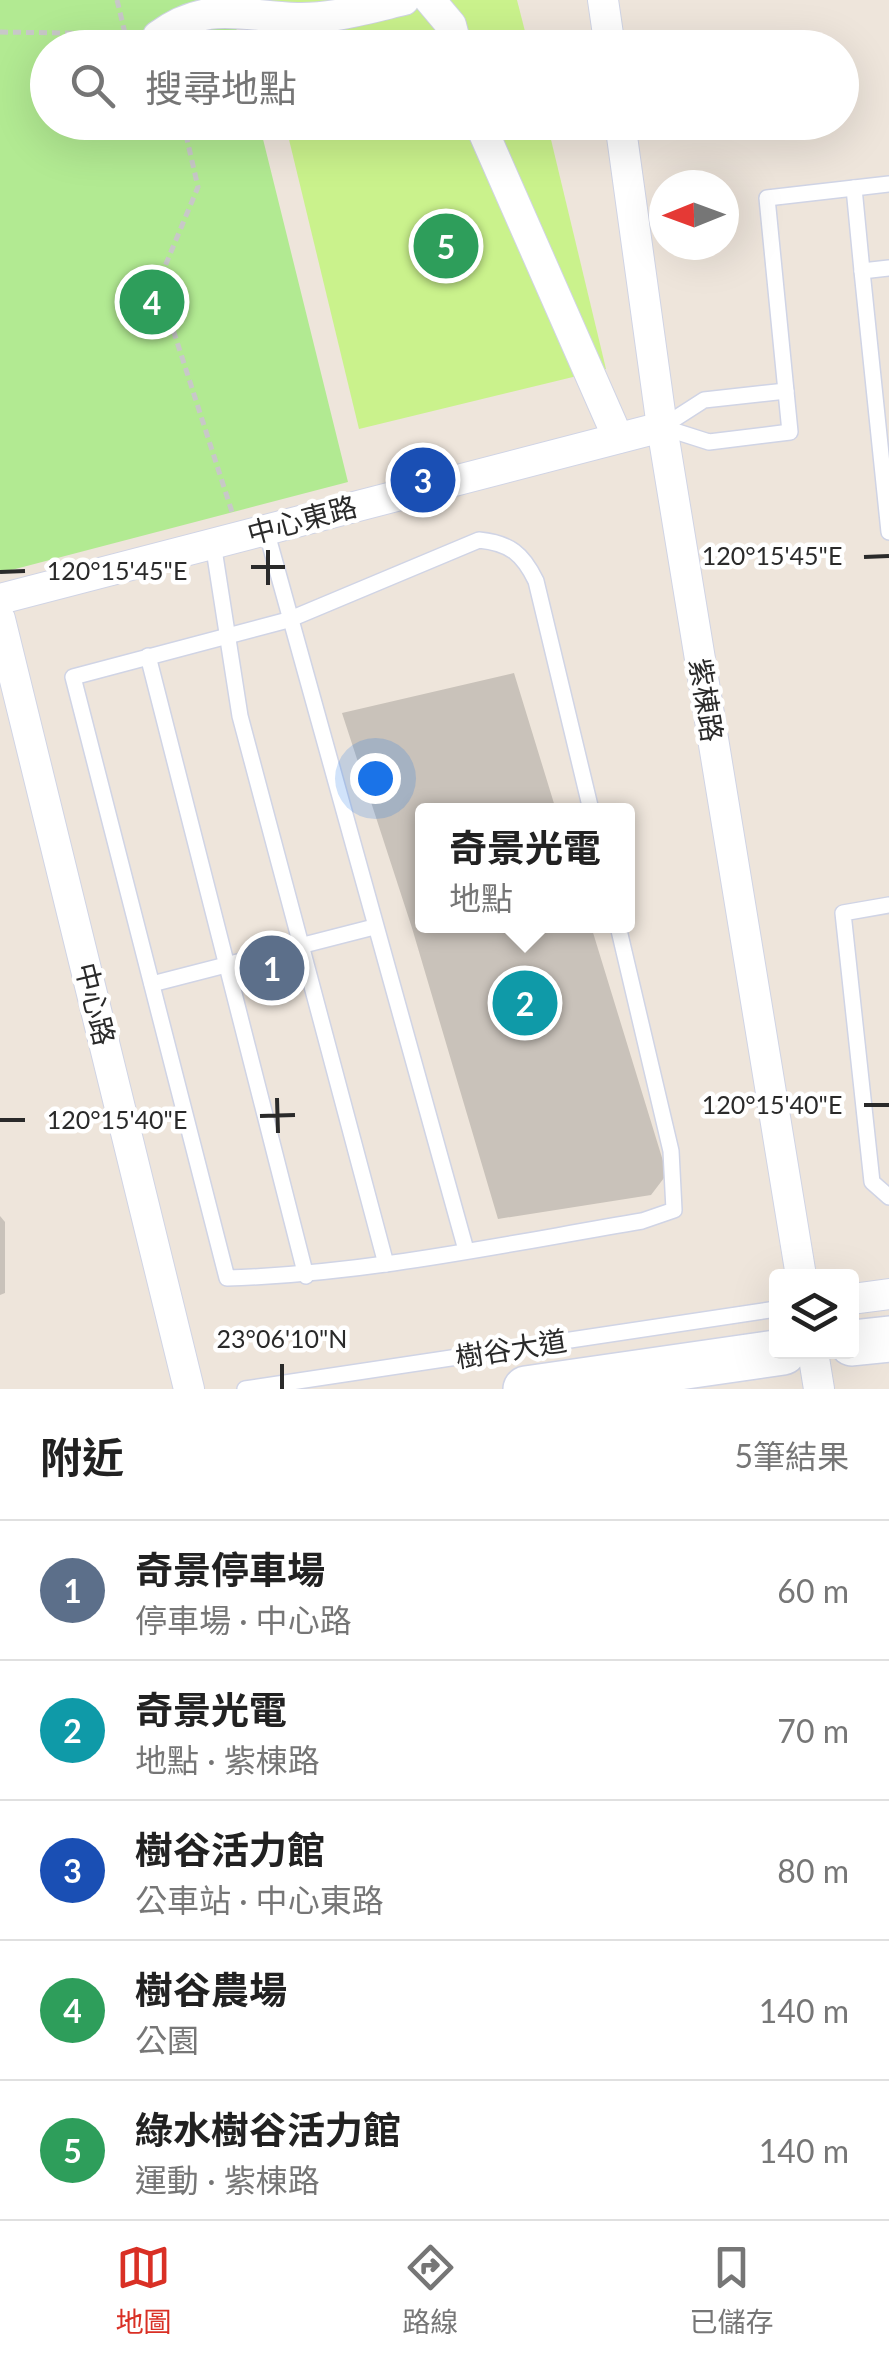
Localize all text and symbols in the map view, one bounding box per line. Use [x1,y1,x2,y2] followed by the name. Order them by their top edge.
[30,30,859,140] search box
[65,58,120,113] icon: search
[145,64,297,110] text: 搜尋地點
[649,170,739,260] north arrow
[414,208,478,284] pin: 5
[120,264,184,340] pin: 4
[390,442,456,518] pin: 3
[243,488,360,550] street label: 中心東路
[702,540,842,570] text: 120°15'45"E
[47,555,187,585] text: 120°15'45"E
[684,656,730,744] street label: 紫棟路
[350,753,401,804] your location
[415,803,635,933] popup
[449,824,601,870] text: 奇景光電
[449,878,513,917] text: 地點
[240,930,304,1006] pin: 1
[69,959,123,1049] street label: 中心路
[492,966,558,1040] pin: 2
[702,1089,842,1119] text: 120°15'40"E
[47,1104,187,1134] text: 120°15'40"E
[769,1269,859,1359] map controls
[769,1269,859,1359] button: layers
[453,1322,569,1374] street label: 樹谷大道
[217,1323,347,1353] text: 23°06'10"N
[40,1432,124,1482] text: 附近
[734,1436,849,1475] text: 5筆結果
[135,1546,325,1592] text: 奇景停車場
[63,1571,82,1610] text: 1
[777,1571,849,1610] text: 60 m
[135,1600,352,1639] text: 停車場 · 中心路
[135,1686,287,1732] text: 奇景光電
[63,1711,82,1750] text: 2
[777,1711,849,1750] text: 70 m
[135,1740,320,1779] text: 地點 · 紫棟路
[135,1826,325,1872] text: 樹谷活力館
[63,1851,82,1890] text: 3
[777,1851,849,1890] text: 80 m
[135,1880,384,1919] text: 公車站 · 中心東路
[135,1966,287,2012] text: 樹谷農場
[63,1991,82,2030] text: 4
[759,1991,849,2030] text: 140 m
[135,2020,199,2059] text: 公園
[135,2106,401,2152] text: 綠水樹谷活力館
[63,2131,82,2170] text: 5
[759,2131,849,2170] text: 140 m
[135,2160,320,2199] text: 運動 · 紫棟路
[115,2240,172,2340] tab: 地圖
[402,2240,459,2340] tab: 路線
[689,2240,774,2340] tab: 已儲存

